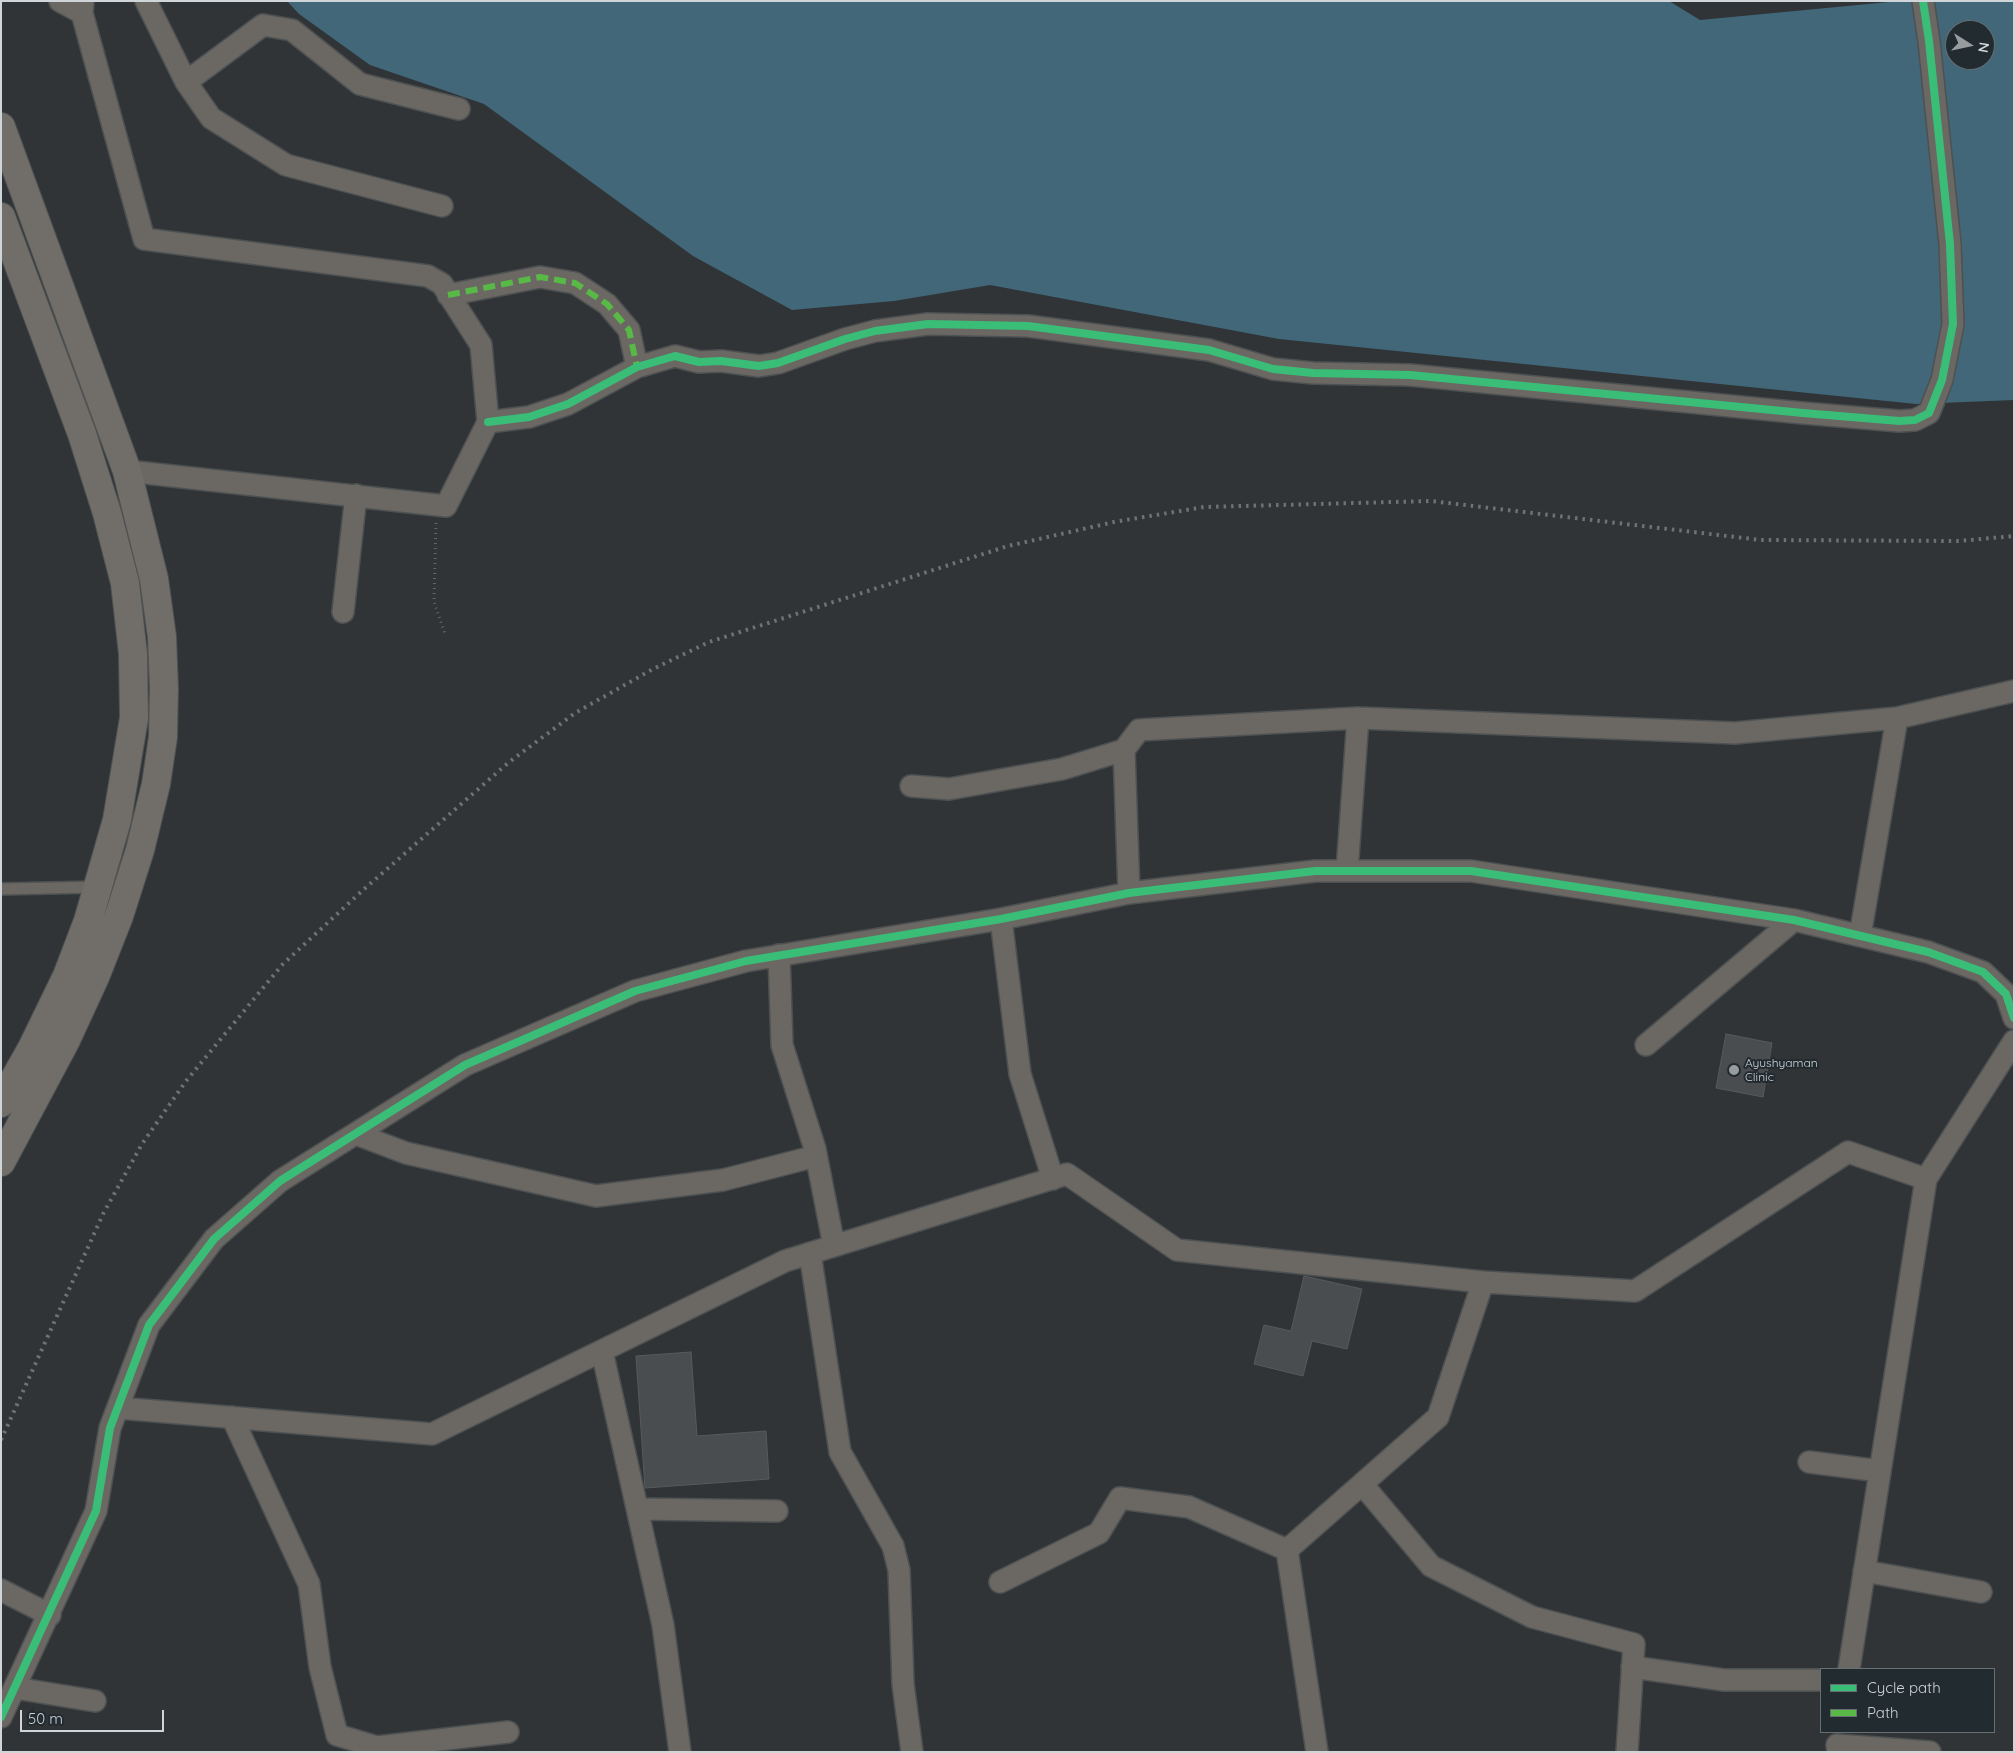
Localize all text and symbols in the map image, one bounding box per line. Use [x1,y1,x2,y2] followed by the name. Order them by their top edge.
[1945,20,1995,70] north arrow
[1974,41,1994,54] text: N
[1745,1056,1818,1084] place label: Ayushyaman Clinic
[1727,1063,1741,1077] marker: Ayushyaman Clinic
[1820,1668,1995,1733] legend
[1867,1678,1941,1697] text: Cycle path
[22,1700,166,1732] scale bar
[1867,1703,1899,1722] text: Path
[28,1709,63,1728] text: 50 m

